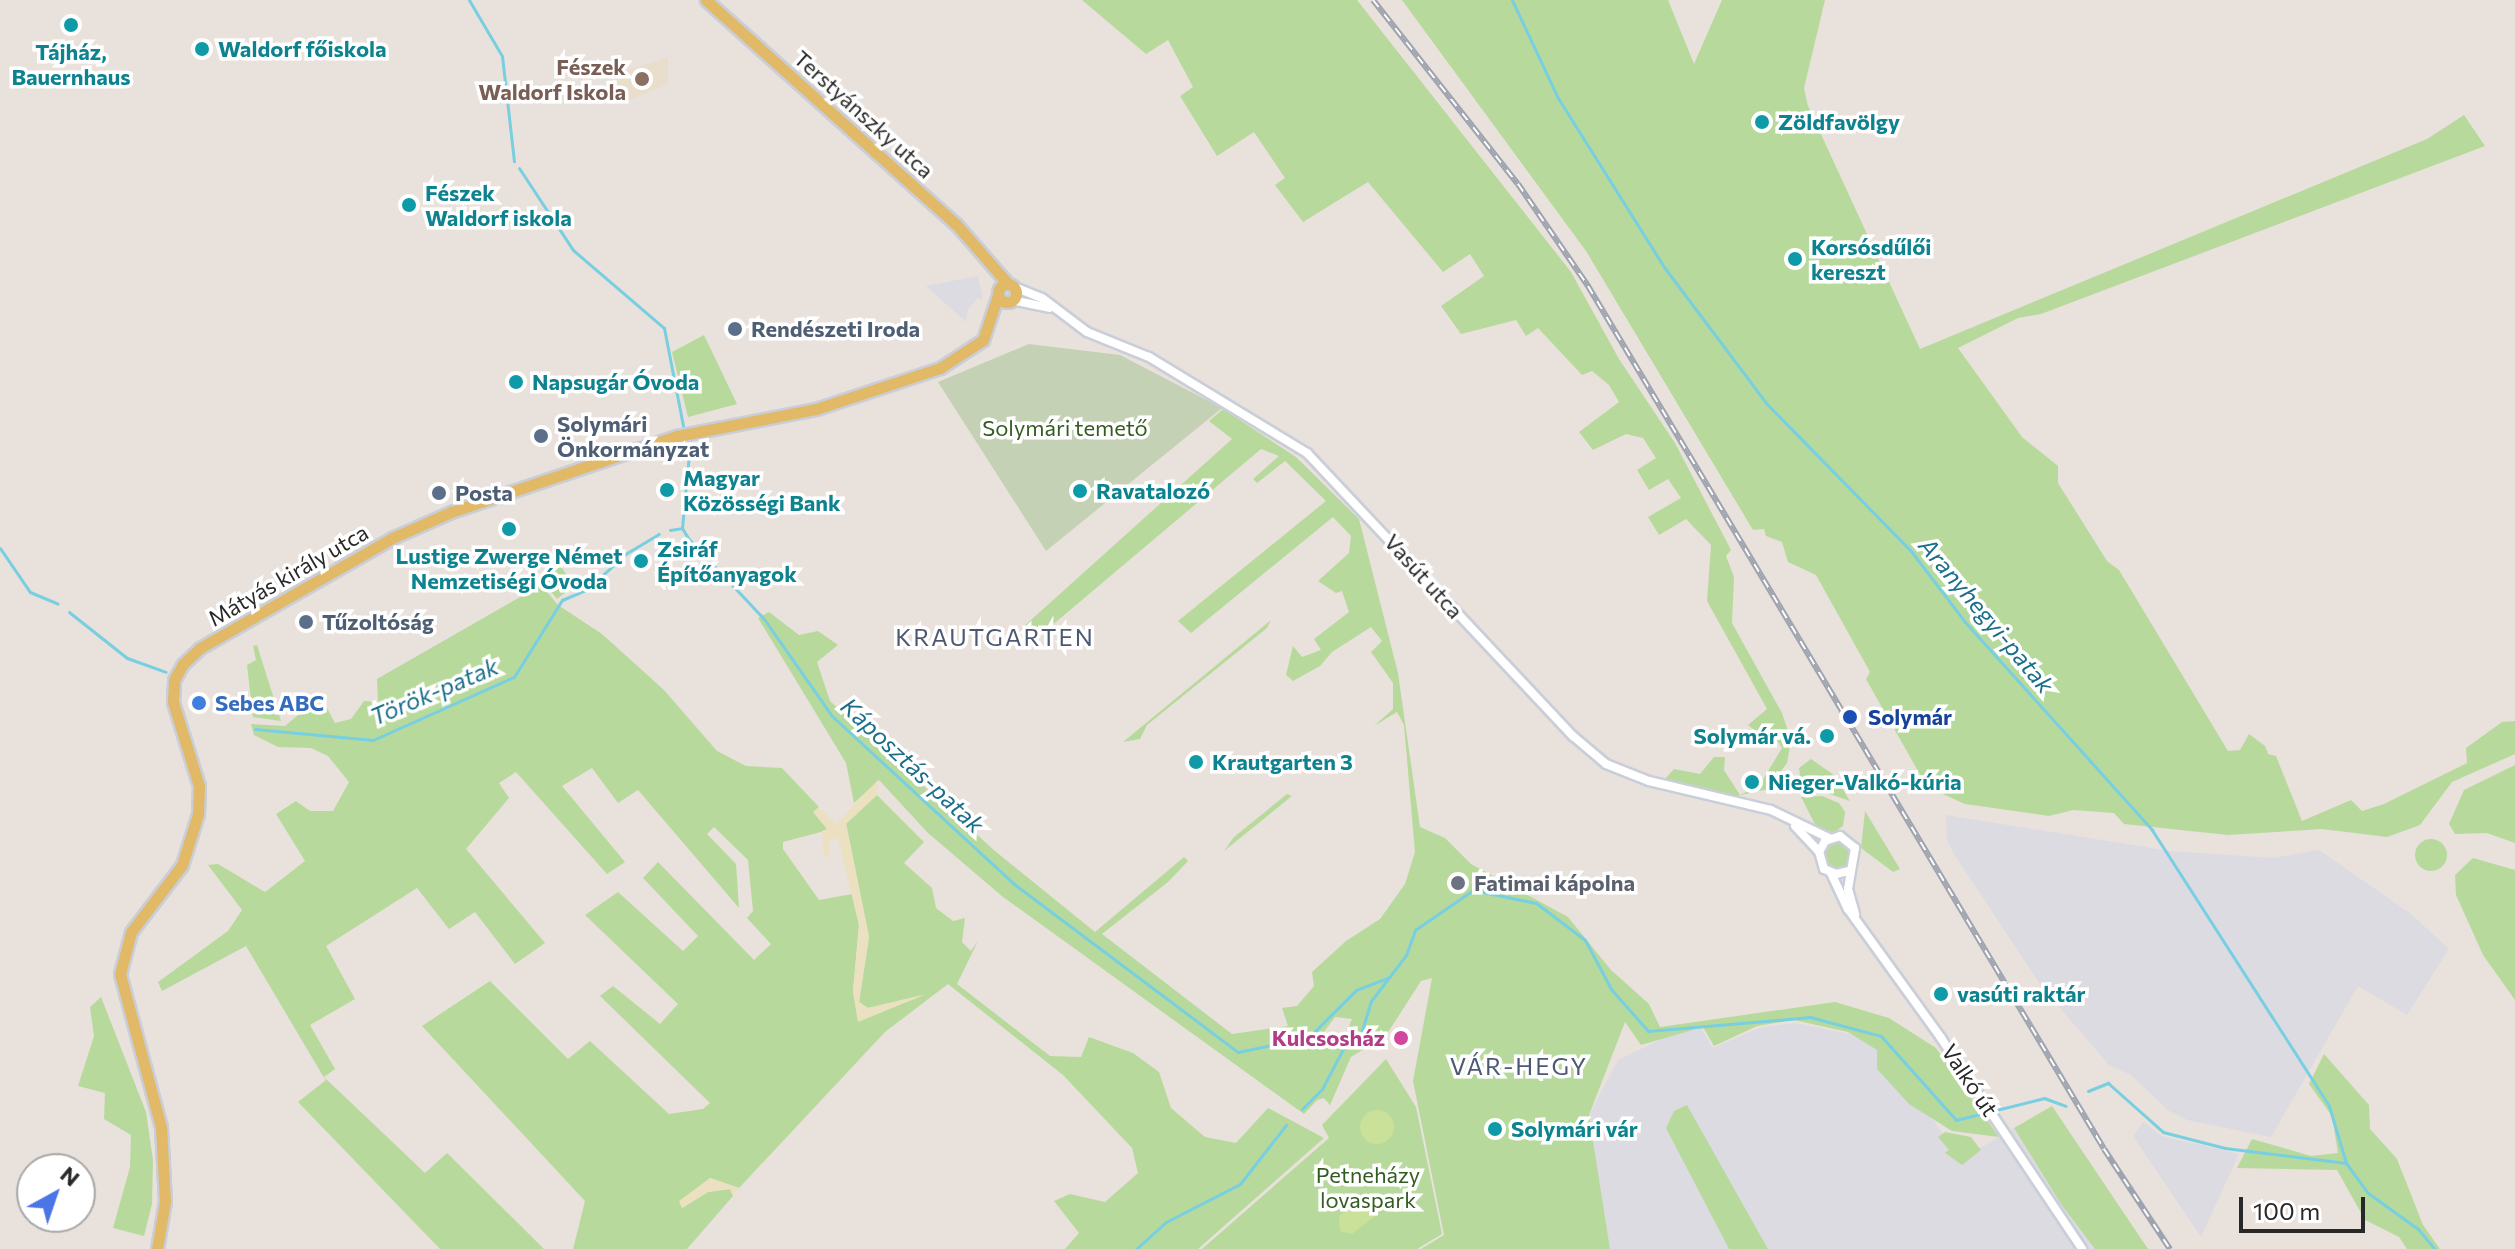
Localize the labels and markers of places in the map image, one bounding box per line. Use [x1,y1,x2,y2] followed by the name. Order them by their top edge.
[62,16,80,34] marker: Tájház, Bauernhaus
[218,36,387,62] place label: Waldorf főiskola
[11,38,131,90] place label: Tájház, Bauernhaus
[193,40,211,58] marker: Waldorf főiskola
[478,53,626,104] place label: Fészek Waldorf Iskola
[633,70,651,88] marker: Fészek Waldorf Iskola
[1778,109,1900,135] place label: Zöldfavölgy
[1753,113,1771,131] marker: Zöldfavölgy
[425,179,572,230] place label: Fészek Waldorf iskola
[400,196,418,214] marker: Fészek Waldorf iskola
[1811,233,1931,284] place label: Korsósdűlői kereszt
[1786,250,1804,268] marker: Korsósdűlői kereszt
[751,316,920,342] place label: Rendészeti Iroda
[726,320,744,338] marker: Rendészeti Iroda
[532,369,699,395] place label: Napsugár Óvoda
[507,373,525,391] marker: Napsugár Óvoda
[557,410,709,462] place label: Solymári Önkormányzat
[532,427,550,445] marker: Solymári Önkormányzat
[683,464,841,516] place label: Magyar Közösségi Bank
[1096,478,1210,504] place label: Ravatalozó
[455,480,513,506] place label: Posta
[658,481,676,499] marker: Magyar Közösségi Bank
[1071,482,1089,500] marker: Ravatalozó
[430,484,448,502] marker: Posta
[500,520,518,538] marker: Lustige Zwerge Német Nemzetiségi Óvoda
[657,535,797,586] place label: Zsiráf Építőanyagok
[396,542,622,594] place label: Lustige Zwerge Német Nemzetiségi Óvoda
[632,552,650,570] marker: Zsiráf Építőanyagok
[322,609,434,635] place label: Tűzoltóság
[297,613,315,631] marker: Tűzoltóság
[215,690,324,716] place label: Sebes ABC
[190,694,208,712] marker: Sebes ABC
[1868,704,1952,730] place label: Solymár
[1839,706,1861,728] marker: Solymár
[1694,723,1811,749] place label: Solymár vá.
[1818,727,1836,745] marker: Solymár vá.
[1212,749,1353,775] place label: Krautgarten 3
[1187,753,1205,771] marker: Krautgarten 3
[1768,769,1962,795] place label: Nieger-Valkó-kúria
[1743,773,1761,791] marker: Nieger-Valkó-kúria
[1474,870,1635,896] place label: Fatimai kápolna
[1449,874,1467,892] marker: Fatimai kápolna
[1957,981,2086,1007] place label: vasúti raktár
[1932,985,1950,1003] marker: vasúti raktár
[1272,1025,1385,1051] place label: Kulcsosház
[1392,1029,1410,1047] marker: Kulcsosház
[1511,1116,1638,1142] place label: Solymári vár
[1486,1120,1504,1138] marker: Solymári vár

